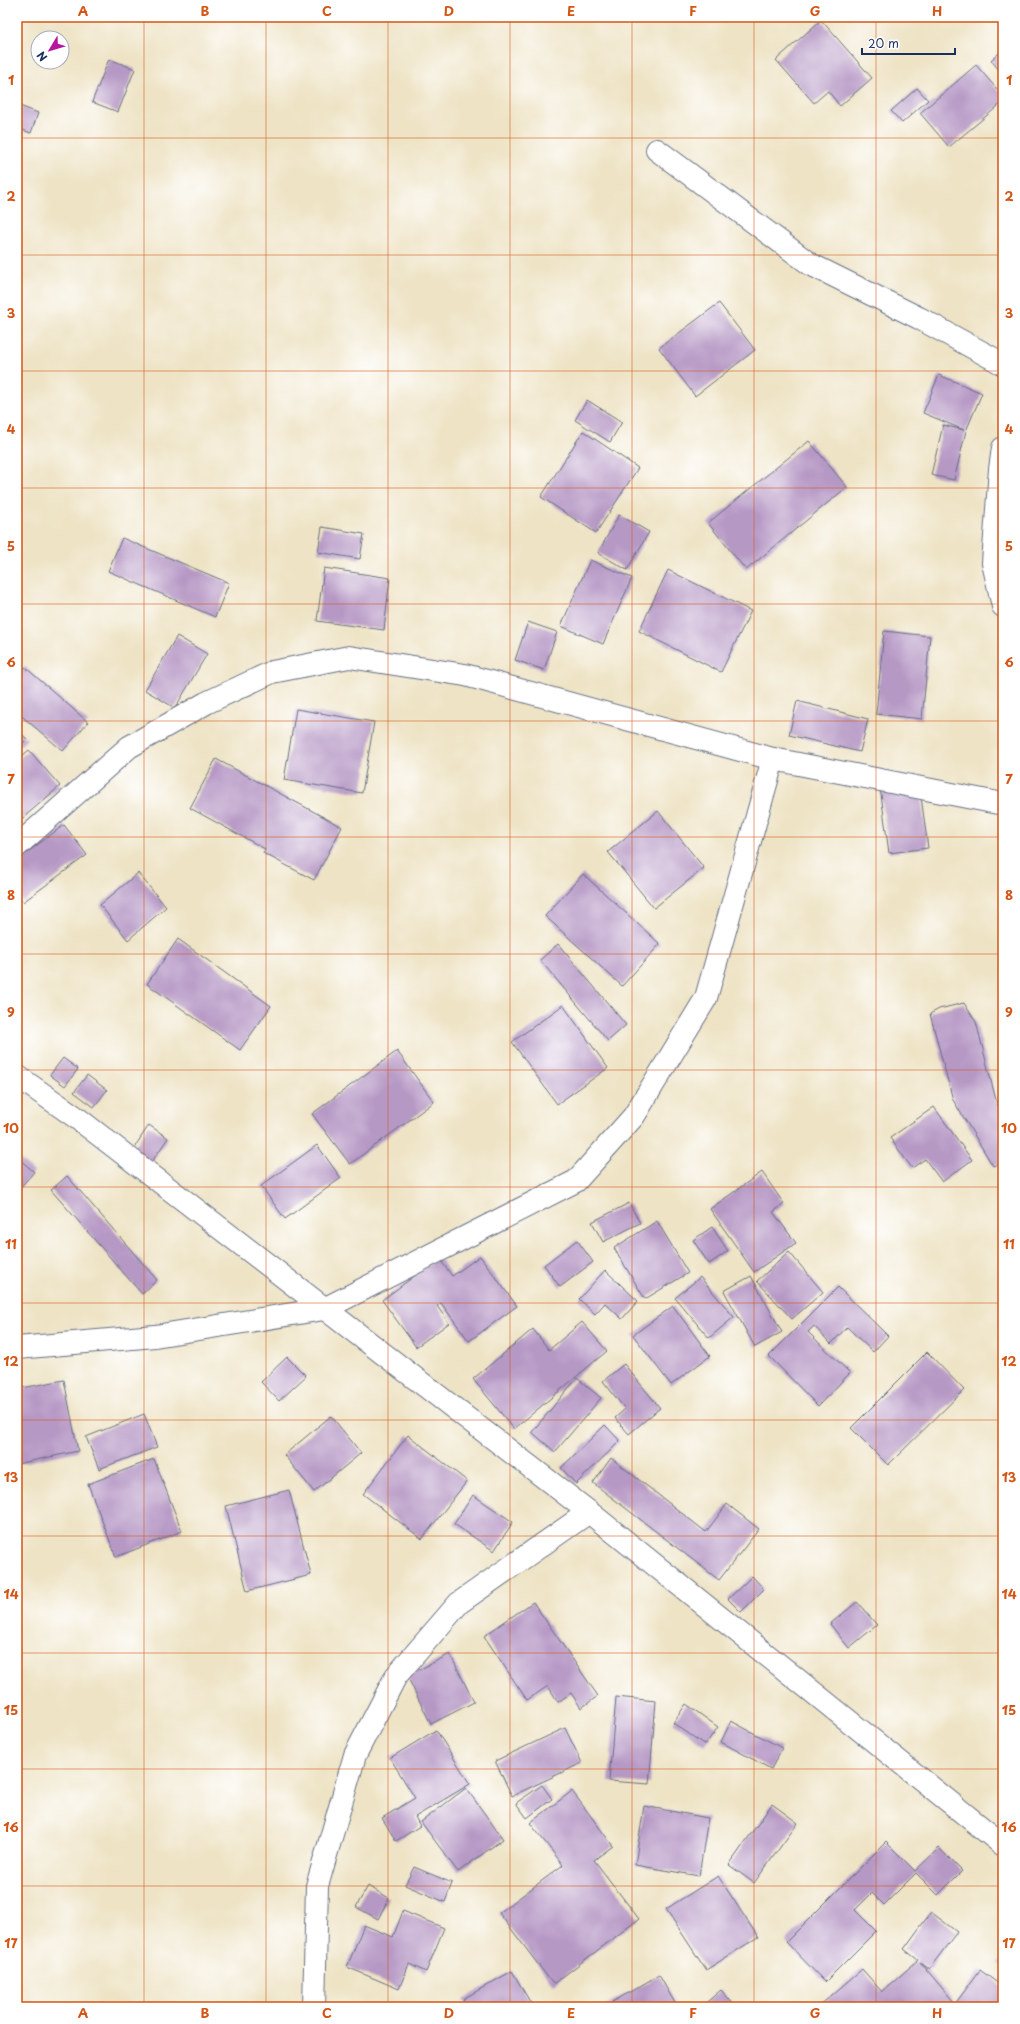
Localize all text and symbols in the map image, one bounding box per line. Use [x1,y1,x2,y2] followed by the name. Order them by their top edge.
[78,1,88,20] text: A
[201,1,210,20] text: B
[322,1,332,20] text: C
[444,1,454,20] text: D
[567,1,575,20] text: E
[689,1,697,20] text: F
[810,1,820,20] text: G
[932,1,942,20] text: H
[30,30,70,70] north arrow
[862,30,955,56] scale bar
[868,34,899,52] text: 20 m
[32,48,51,65] text: N
[8,70,14,89] text: 1
[1006,70,1012,89] text: 1
[6,186,16,205] text: 2
[1004,186,1014,205] text: 2
[7,303,16,322] text: 3
[1005,303,1014,322] text: 3
[7,419,16,438] text: 4
[1005,419,1014,438] text: 4
[7,536,15,555] text: 5
[1005,536,1013,555] text: 5
[6,652,16,671] text: 6
[1004,652,1014,671] text: 6
[7,769,15,788] text: 7
[1005,769,1013,788] text: 7
[7,885,15,904] text: 8
[1005,885,1013,904] text: 8
[7,1002,15,1021] text: 9
[1005,1002,1013,1021] text: 9
[3,1118,19,1137] text: 10
[1001,1118,1017,1137] text: 10
[5,1234,17,1253] text: 11
[1003,1234,1015,1253] text: 11
[3,1351,19,1370] text: 12
[1001,1351,1017,1370] text: 12
[4,1467,19,1486] text: 13
[1002,1467,1017,1486] text: 13
[3,1584,19,1603] text: 14
[1001,1584,1017,1603] text: 14
[4,1700,18,1719] text: 15
[1002,1700,1016,1719] text: 15
[3,1817,19,1836] text: 16
[1001,1817,1017,1836] text: 16
[4,1933,18,1952] text: 17
[1002,1933,1016,1952] text: 17
[78,2003,88,2022] text: A
[201,2003,210,2022] text: B
[322,2003,332,2022] text: C
[444,2003,454,2022] text: D
[567,2003,575,2022] text: E
[689,2003,697,2022] text: F
[810,2003,820,2022] text: G
[932,2003,942,2022] text: H

